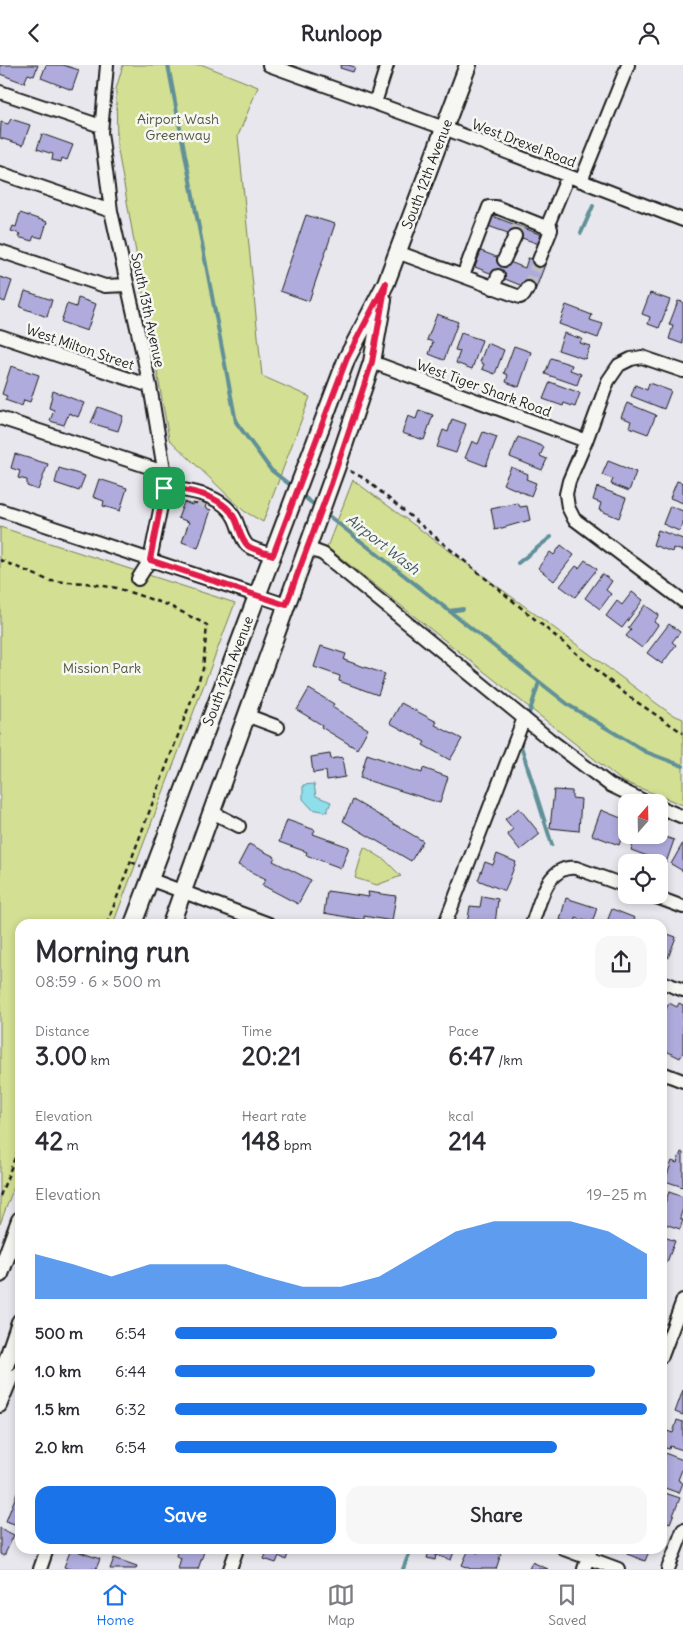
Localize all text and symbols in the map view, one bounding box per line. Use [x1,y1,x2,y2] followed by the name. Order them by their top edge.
[20,19,48,47] icon: back
[301,19,382,47] text: Runloop
[635,19,663,47] icon: person
[137,110,219,144] park label: Airport Wash Greenway
[469,115,579,171] street label: West Drexel Road
[398,117,456,231] street label: South 12th Avenue
[127,251,169,369] street label: South 13th Avenue
[24,320,137,374] street label: West Milton Street
[414,355,554,421] street label: West Tiger Shark Road
[143,467,185,509] pin
[150,474,178,502] icon: arrive
[342,509,424,579] water label: Airport Wash
[199,614,257,728] street label: South 12th Avenue
[63,659,141,677] park label: Mission Park
[618,794,668,844] north arrow
[618,794,668,904] map controls
[618,854,668,904] button: locate
[35,934,190,970] text: Morning run
[595,936,647,988] button: share
[35,971,161,991] text: 08:59 · 6 × 500 m
[35,1022,90,1040] text: Distance
[242,1022,272,1040] text: Time
[448,1022,479,1040] text: Pace
[35,1040,87,1072] text: 3.00
[242,1040,301,1072] text: 20:21
[448,1040,495,1072] text: 6:47
[87,1051,110,1069] text: km
[495,1051,523,1069] text: /km
[35,1107,92,1125] text: Elevation
[242,1107,307,1125] text: Heart rate
[448,1107,474,1125] text: kcal
[35,1125,63,1157] text: 42
[242,1125,280,1157] text: 148
[448,1125,486,1157] text: 214
[63,1136,79,1154] text: m
[280,1136,312,1154] text: bpm
[35,1184,101,1204] text: Elevation
[587,1184,647,1204] text: 19–25 m
[35,1323,83,1343] text: 500 m
[115,1323,146,1343] text: 6:54
[35,1361,81,1381] text: 1.0 km
[115,1361,146,1381] text: 6:44
[35,1399,80,1419] text: 1.5 km
[115,1399,146,1419] text: 6:32
[35,1437,84,1457] text: 2.0 km
[115,1437,146,1457] text: 6:54
[35,1486,336,1544] button: Save
[346,1486,647,1544] button: Share
[96,1581,134,1629] tab: Home
[327,1581,355,1629] tab: Map
[548,1581,586,1629] tab: Saved

